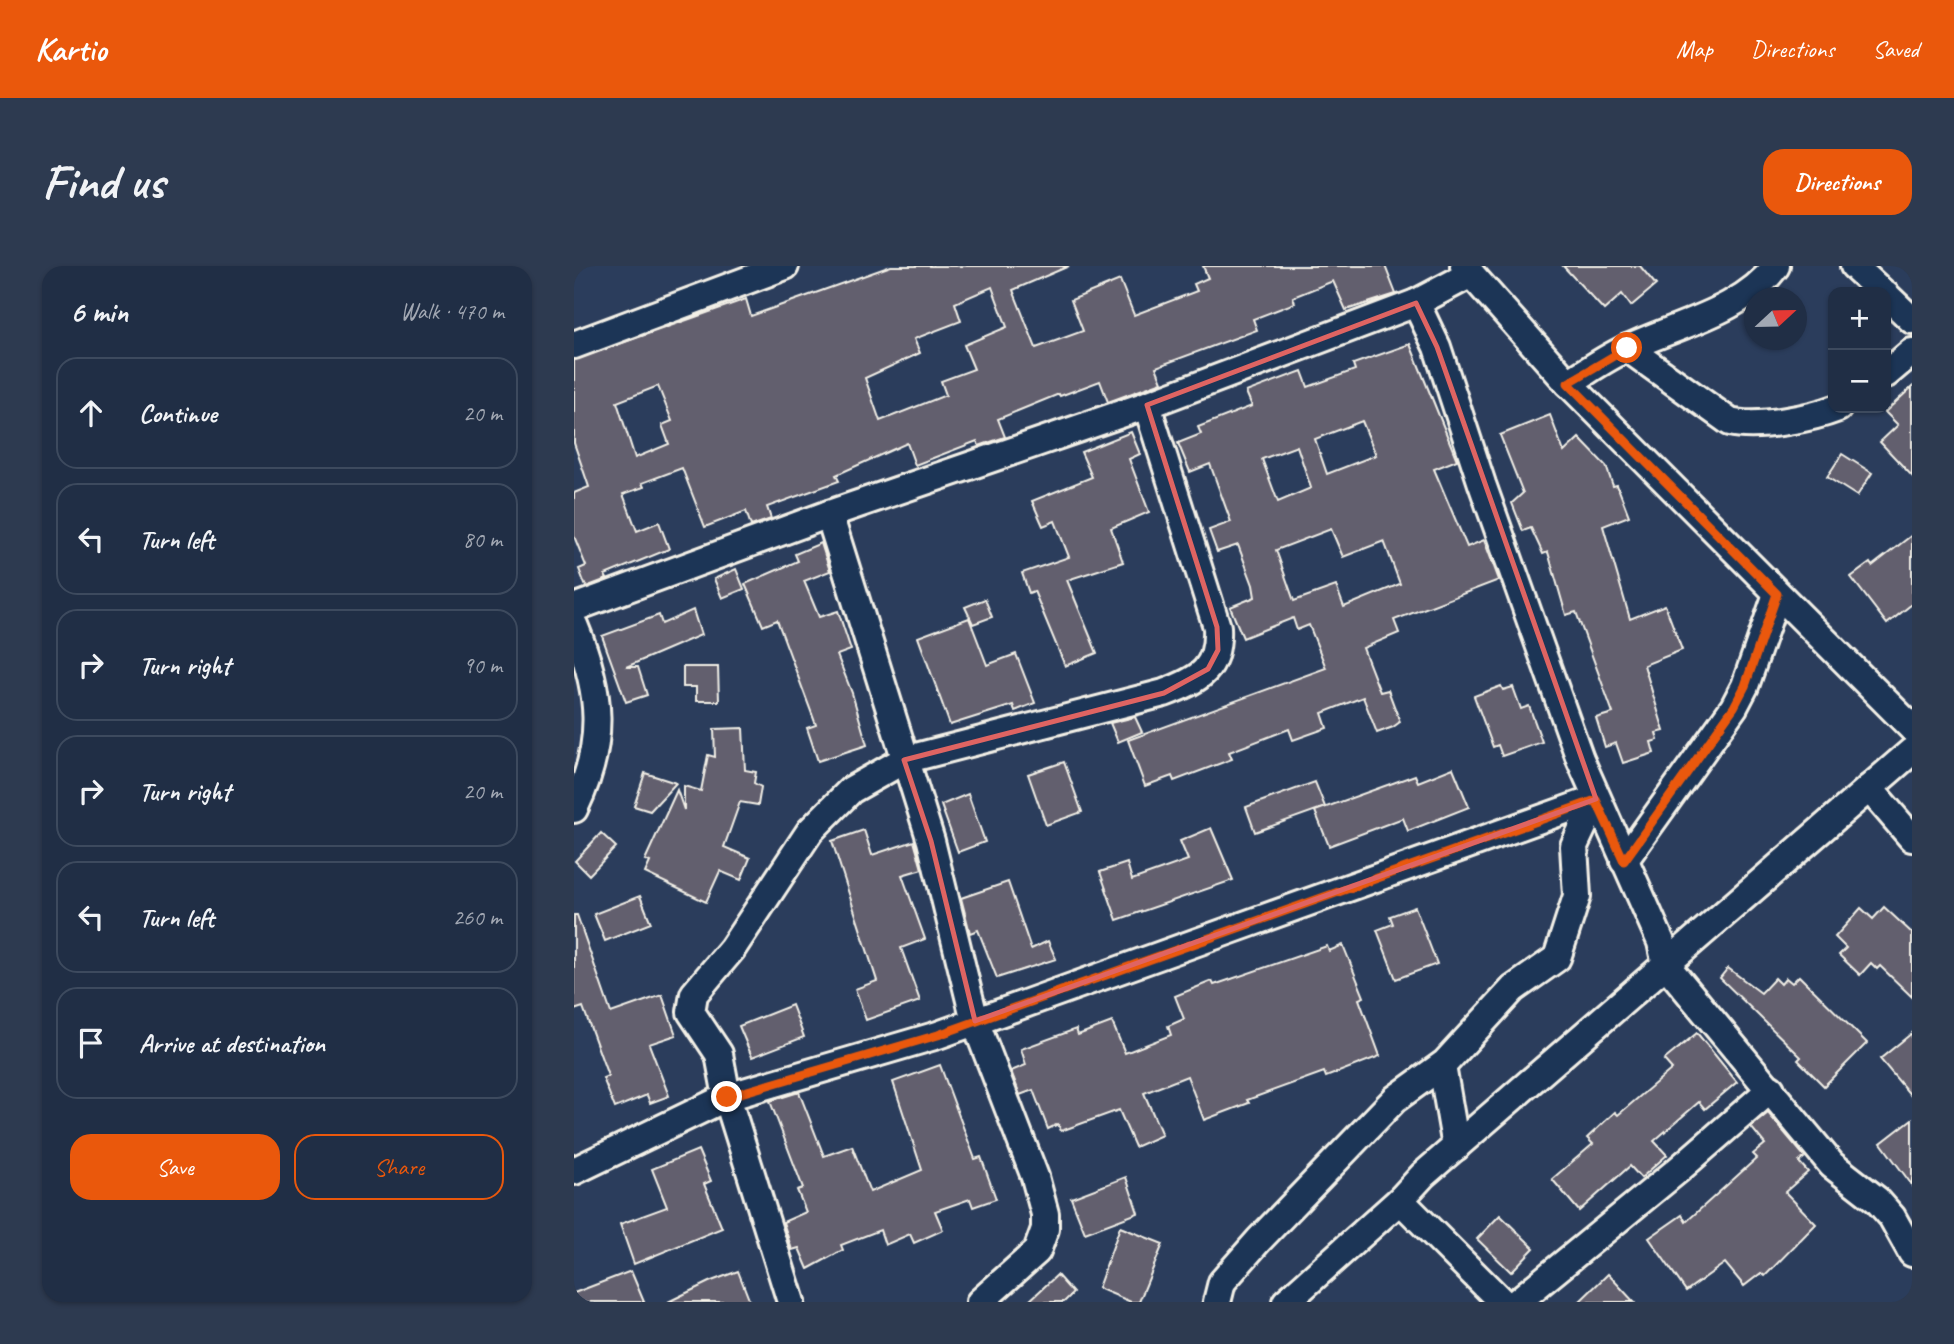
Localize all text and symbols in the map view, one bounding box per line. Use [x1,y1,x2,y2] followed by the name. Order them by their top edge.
[35,28,106,70] text: Kartio
[1676,34,1713,64] text: Map
[1751,34,1834,64] text: Directions
[1872,34,1919,64] text: Saved
[1763,149,1912,215] button: Directions
[42,151,164,213] text: Find us
[1744,287,1807,350] north arrow
[1828,287,1891,413] map controls
[1828,287,1891,350] button: +
[70,293,128,331] text: 6 min
[400,297,504,326] text: Walk · 470 m
[1611,332,1642,363] route start
[1828,350,1891,413] button: −
[72,394,110,432] icon: ahead
[139,397,217,430] text: Continue
[463,399,502,428] text: 20 m
[72,520,110,558] icon: left
[139,523,214,556] text: Turn left
[463,525,502,554] text: 80 m
[72,646,110,684] icon: right
[139,649,230,682] text: Turn right
[463,651,502,680] text: 90 m
[72,772,110,810] icon: right
[139,775,230,808] text: Turn right
[463,777,502,806] text: 20 m
[72,898,110,936] icon: left
[139,901,214,934] text: Turn left
[453,903,502,932] text: 260 m
[72,1024,110,1062] icon: arrive
[139,1027,325,1060] text: Arrive at destination
[711,1081,742,1112] route end
[70,1134,280,1200] button: Save
[294,1134,504,1200] button: Share

